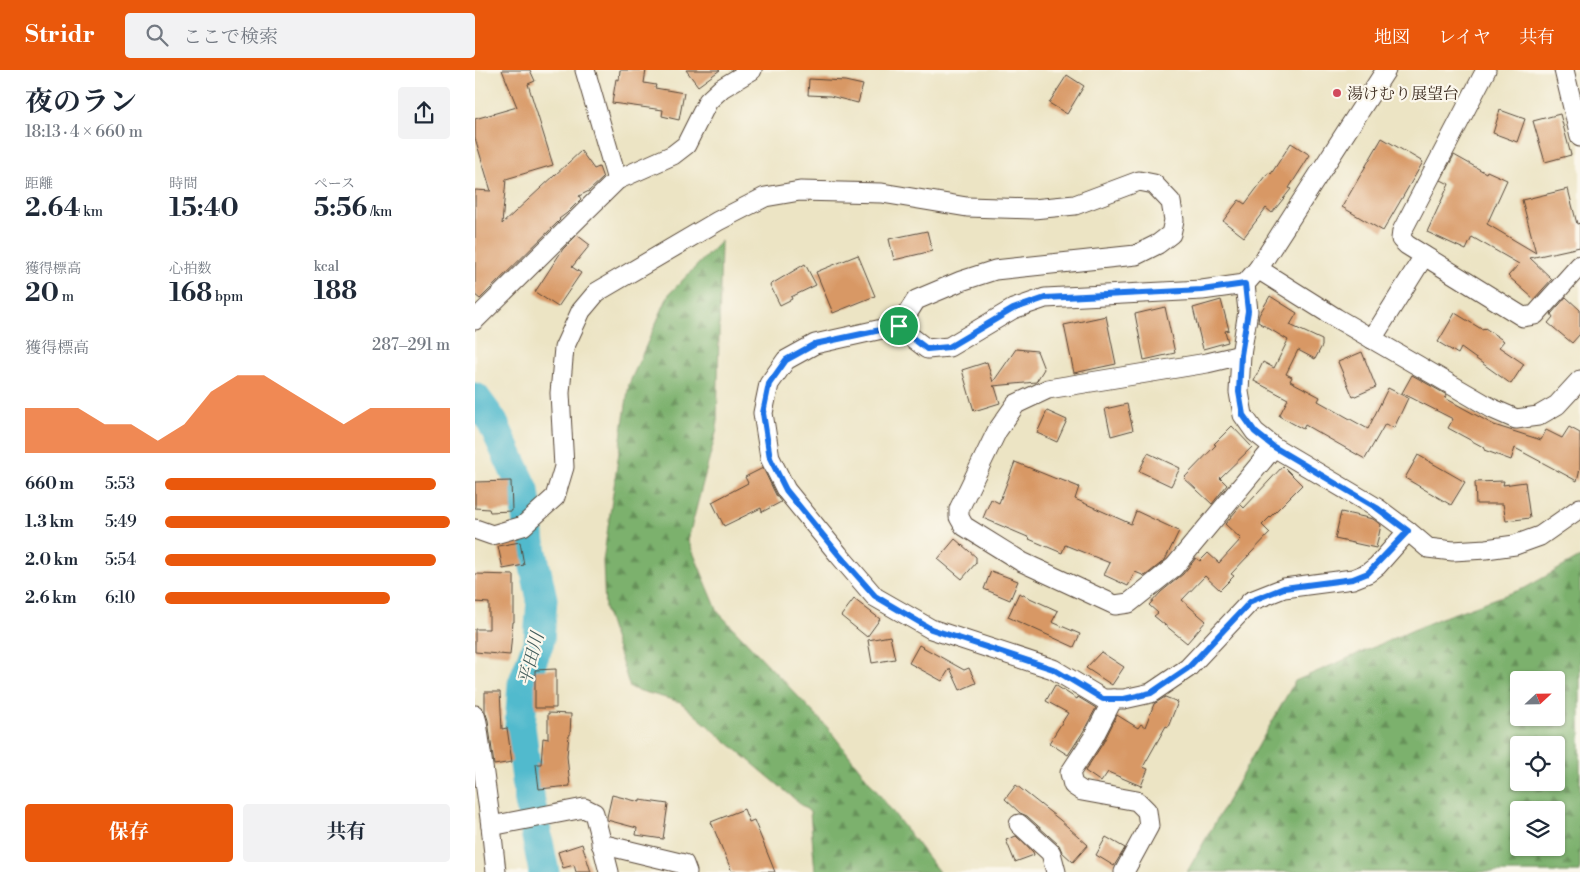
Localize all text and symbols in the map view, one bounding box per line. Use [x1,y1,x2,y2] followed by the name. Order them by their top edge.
[125,13,475,58] search box
[25,20,95,50] text: Stridr
[143,21,171,49] icon: search
[183,25,278,49] text: ここで検索
[1374,26,1410,49] text: 地図
[1438,26,1491,49] text: レイヤ
[1519,26,1555,49] text: 共有
[1347,84,1459,104] place label: 湯けむり展望台
[25,85,137,120] text: 夜のラン
[398,87,450,139] button: share
[1331,87,1343,99] marker: 湯けむり展望台
[25,122,143,142] text: 18:13 · 4 × 660 m
[25,175,53,193] text: 距離
[169,175,197,193] text: 時間
[314,175,355,193] text: ペース
[25,193,80,224] text: 2.64
[169,193,239,224] text: 15:40
[314,193,367,224] text: 5:56
[80,203,103,221] text: km
[367,203,392,221] text: /km
[314,258,339,276] text: kcal
[25,260,81,278] text: 獲得標高
[169,260,211,278] text: 心拍数
[314,276,357,307] text: 188
[25,278,59,309] text: 20
[169,278,212,309] text: 168
[59,288,74,306] text: m
[212,288,243,306] text: bpm
[878,305,920,347] pin
[885,312,913,340] icon: arrive
[372,335,450,355] text: 287–291 m
[25,338,89,358] text: 獲得標高
[25,474,74,494] text: 660 m
[105,474,135,494] text: 5:53
[25,512,74,532] text: 1.3 km
[105,512,137,532] text: 5:49
[25,550,78,570] text: 2.0 km
[105,550,136,570] text: 5:54
[25,588,76,608] text: 2.6 km
[105,588,135,608] text: 6:10
[513,628,550,688] water label: 平田川
[1510,671,1565,726] north arrow
[1510,671,1565,856] map controls
[1510,736,1565,791] button: locate
[1510,801,1565,856] button: layers
[25,804,233,862] button: 保存
[243,804,450,862] button: 共有

